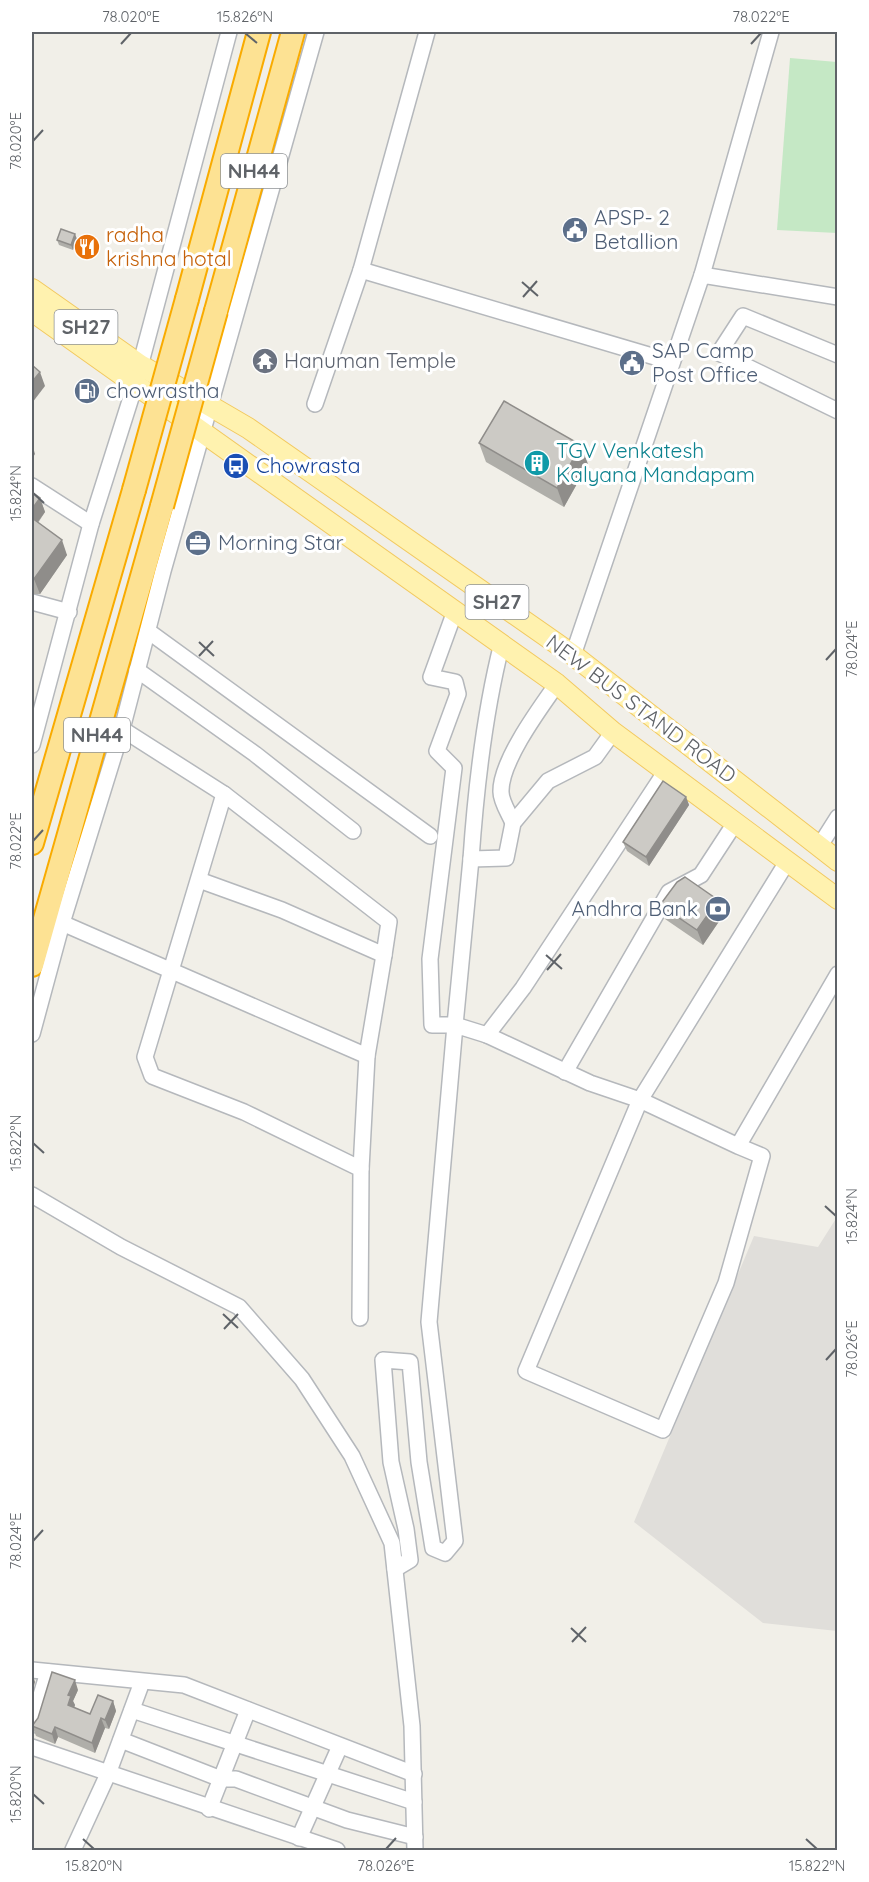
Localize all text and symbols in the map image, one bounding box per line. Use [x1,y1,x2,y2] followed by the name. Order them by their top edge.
[102,7,160,26] text: 78.020°E
[217,7,273,26] text: 15.826°N
[732,7,790,26] text: 78.022°E
[6,112,25,170] text: 78.020°E
[221,154,287,188] road number: NH44
[594,204,678,254] place label: APSP- 2 Betallion
[560,215,590,245] public building icon: APSP- 2 Betallion
[106,221,231,271] place label: radha krishna hotal
[72,232,102,262] restaurant icon: radha krishna hotal
[54,310,118,344] road number: SH27
[652,337,758,387] place label: SAP Camp Post Office
[250,346,280,376] temple icon: Hanuman Temple
[284,347,456,373] place label: Hanuman Temple
[617,348,647,378] public building icon: SAP Camp Post Office
[72,376,102,406] fuel station icon: chowrastha
[106,377,219,403] place label: chowrastha
[556,437,755,487] place label: TGV Venkatesh Kalyana Mandapam
[522,448,552,478] building icon: TGV Venkatesh Kalyana Mandapam
[221,451,251,481] bus stop icon: Chowrasta
[256,452,360,478] place label: Chowrasta
[6,465,25,521] text: 15.824°N
[183,528,213,558] office icon: Morning Star
[218,529,343,555] place label: Morning Star
[466,585,528,619] road number: SH27
[842,621,861,677] text: 78.024°E
[542,628,742,788] street label: NEW BUS STAND ROAD
[64,718,130,752] road number: NH44
[6,812,25,870] text: 78.022°E
[703,894,733,924] bank icon: Andhra Bank
[572,895,698,921] place label: Andhra Bank
[6,1115,25,1171] text: 15.822°N
[842,1188,861,1244] text: 15.824°N
[842,1320,861,1378] text: 78.026°E
[6,1513,25,1569] text: 78.024°E
[6,1765,25,1823] text: 15.820°N
[65,1856,123,1875] text: 15.820°N
[357,1856,415,1875] text: 78.026°E
[789,1856,845,1875] text: 15.822°N

